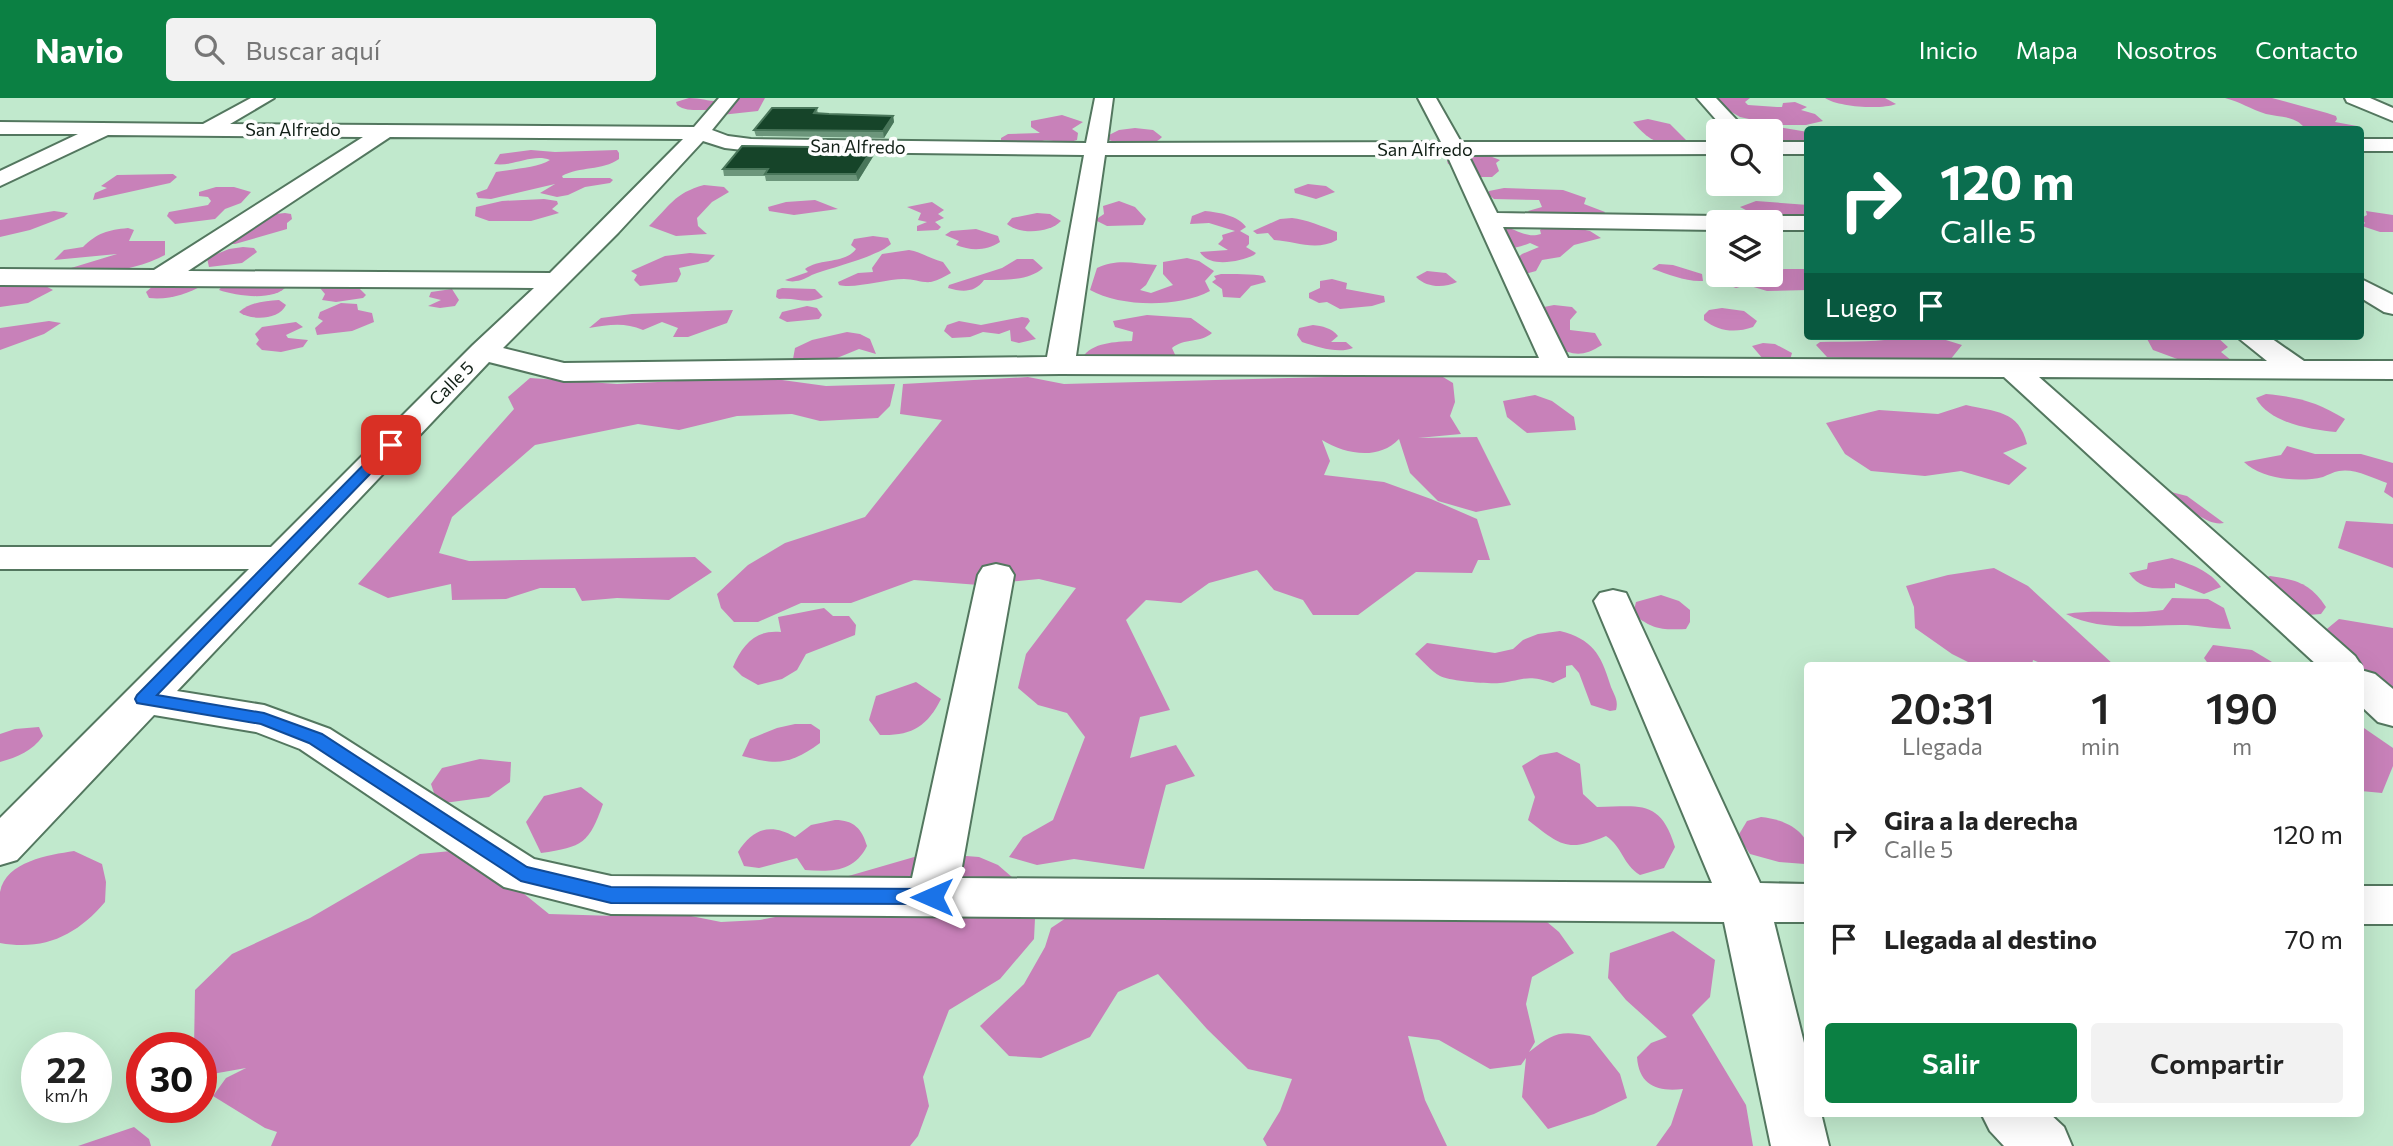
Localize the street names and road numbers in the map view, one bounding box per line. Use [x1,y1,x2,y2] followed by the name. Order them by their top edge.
[245,118,341,140] street label: San Alfredo
[810,134,906,158] street label: San Alfredo
[1377,138,1473,160] street label: San Alfredo
[424,356,478,410] street label: Calle 5

